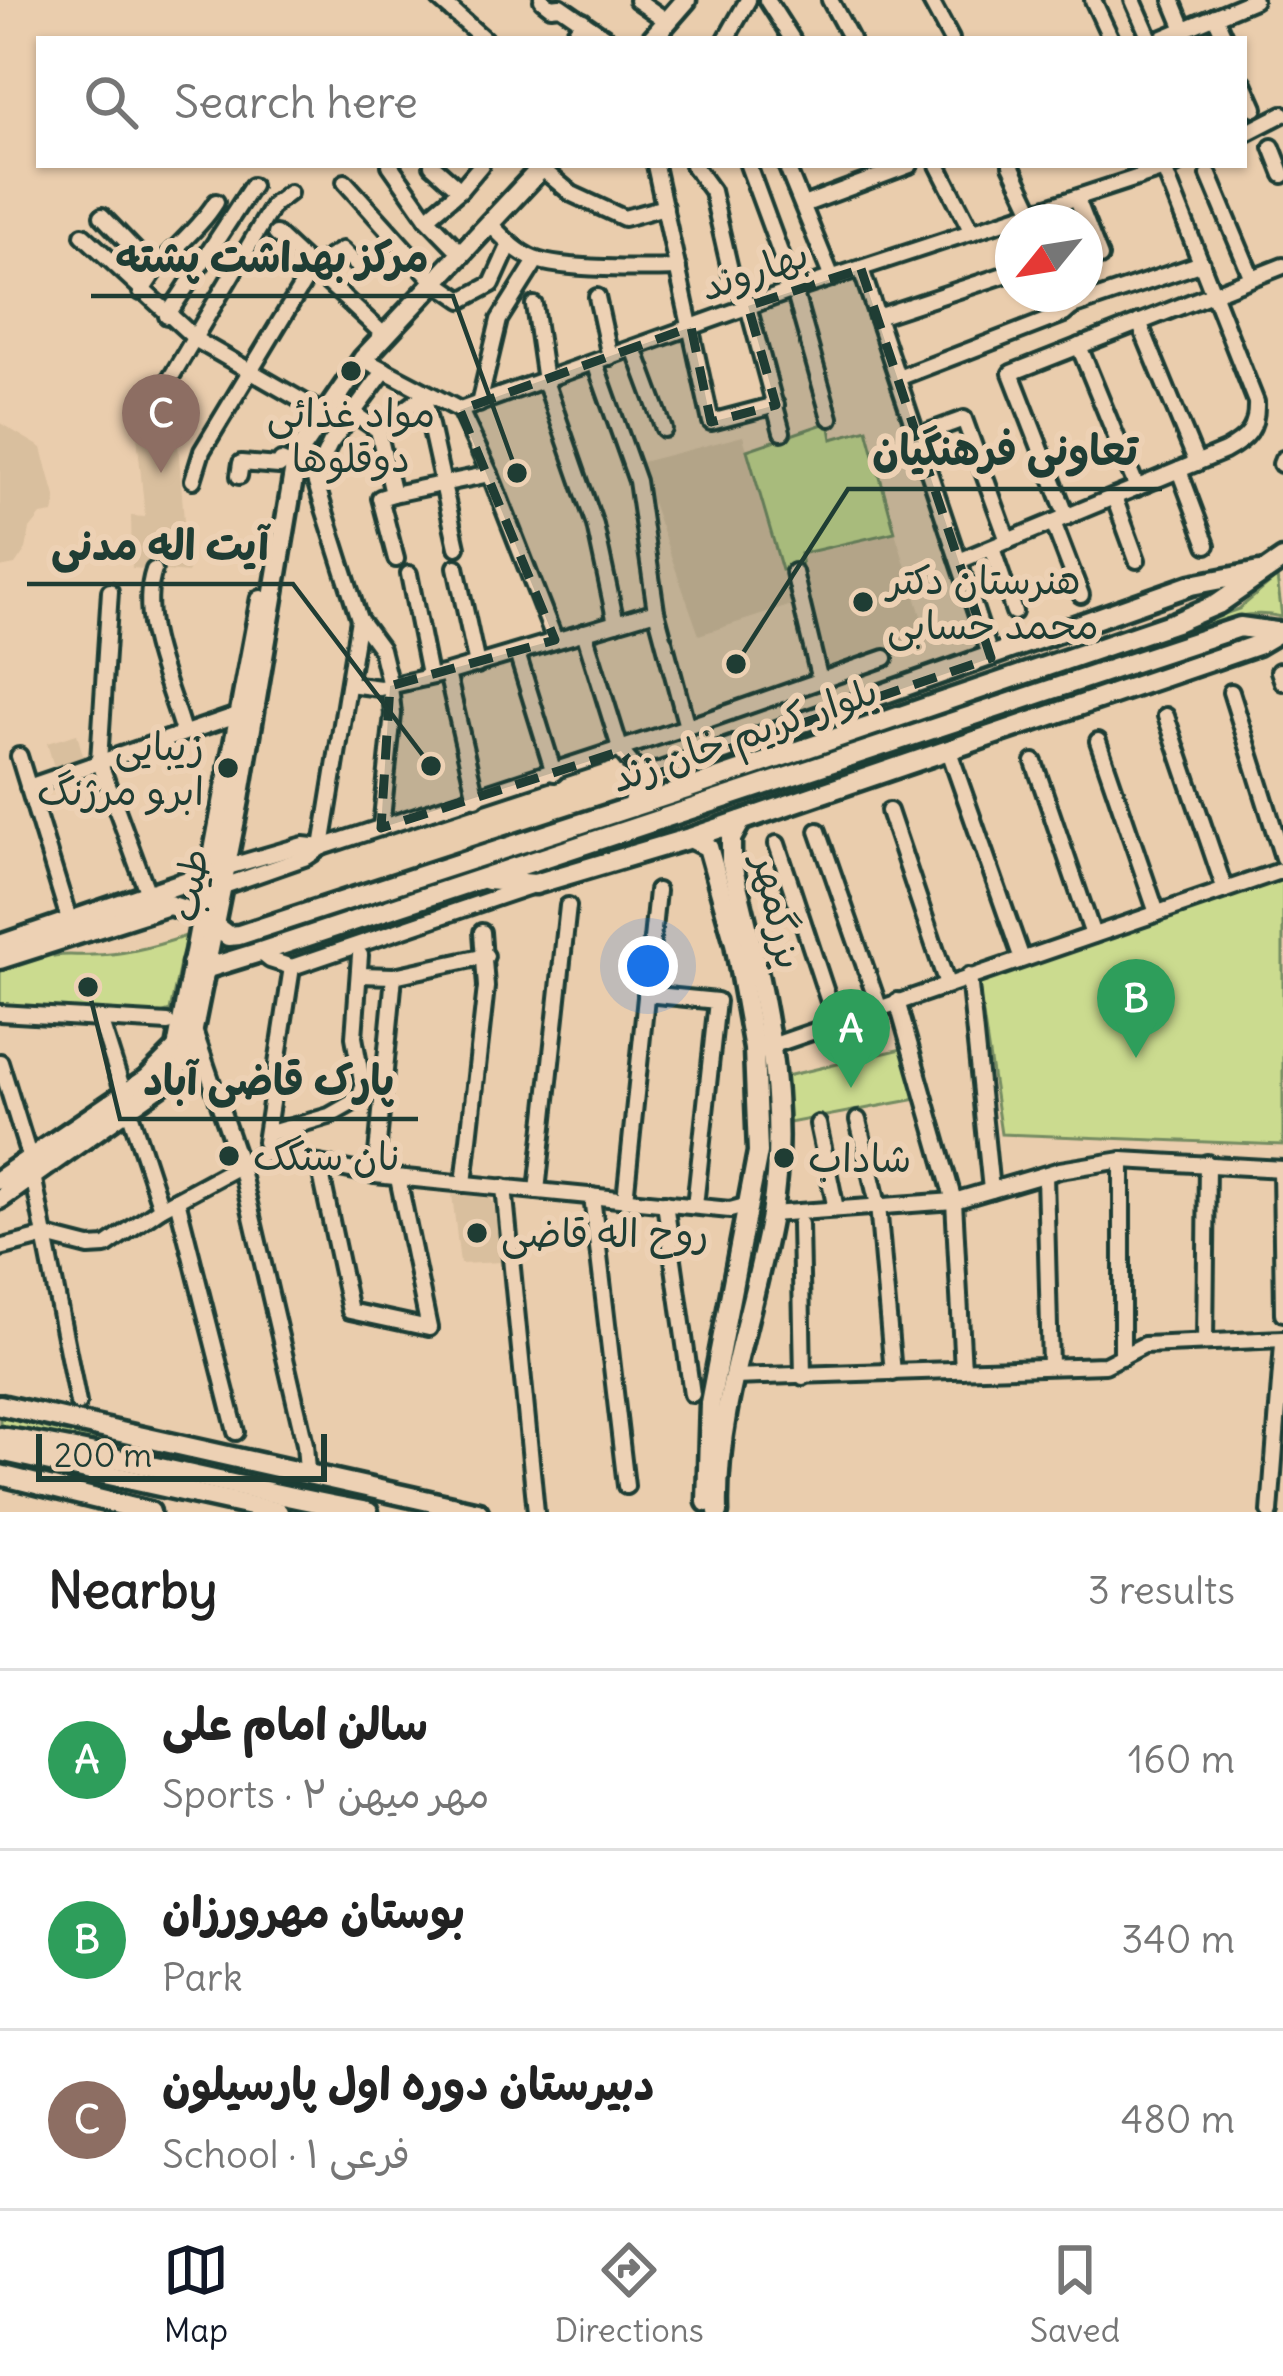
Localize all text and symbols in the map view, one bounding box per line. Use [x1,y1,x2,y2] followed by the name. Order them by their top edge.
[36,36,1247,168] search box
[78,69,144,135] icon: search
[174,74,418,130] text: Search here
[995,204,1103,312] north arrow
[91,218,453,296] callout: مرکز بهداشت پشته
[694,229,815,312] street label: بهاروند
[115,231,429,285] text: مرکز بهداشت پشته
[338,358,364,384] marker: مواد غذائی دوقلوها
[122,374,200,473] pin: C
[267,389,435,484] place label: مواد غذائی دوقلوها
[848,411,1162,489] callout: تعاونی فرهنگیان
[872,424,1140,478] text: تعاونی فرهنگیان
[27,506,293,584] callout: آیت اله مدنی
[51,519,271,573] text: آیت اله مدنی
[884,556,1099,651] place label: هنرستان دکتر محمد حسابی
[850,589,876,615] marker: هنرستان دکتر محمد حسابی
[605,666,885,808] street label: بلوار کریم خان زند
[37,722,204,816] place label: زیبایی ابرو مرژنگ
[215,755,241,781] marker: زیبایی ابرو مرژنگ
[159,845,220,926] street label: طیب
[742,848,814,973] street label: بزرگمهر
[618,936,678,996] your location
[1097,959,1175,1058] pin: B
[812,989,890,1088] pin: A
[120,1041,418,1119] callout: پارک قاضی آباد
[144,1054,394,1108] text: پارک قاضی آباد
[253,1132,400,1181] place label: نان سنگک
[808,1134,912,1183] place label: شاداب
[216,1143,242,1169] marker: نان سنگک
[771,1145,797,1171] marker: شاداب
[501,1209,709,1259] place label: روح اله قاضی
[464,1220,490,1246] marker: روح اله قاضی
[36,1428,327,1481] scale bar
[54,1434,152,1476] text: 200 m
[48,1558,217,1622] text: Nearby
[1088,1566,1235,1615] text: 3 results
[162,1696,428,1752] text: سالن امام علی
[74,1735,100,1784] text: A
[1128,1735,1235,1784] text: 160 m
[162,1770,489,1819] text: Sports · مهر میهن ۲
[162,1884,465,1940] text: بوستان مهرورزان
[74,1915,100,1964] text: B
[1121,1915,1235,1964] text: 340 m
[162,1953,243,2002] text: Park
[162,2056,655,2112] text: دبیرستان دوره اول پارسیلون
[74,2095,100,2144] text: C
[1121,2095,1235,2144] text: 480 m
[162,2130,410,2179] text: School · فرعی ۱
[163,2237,229,2351] tab: Map
[555,2237,704,2351] tab: Directions
[1030,2237,1120,2351] tab: Saved

